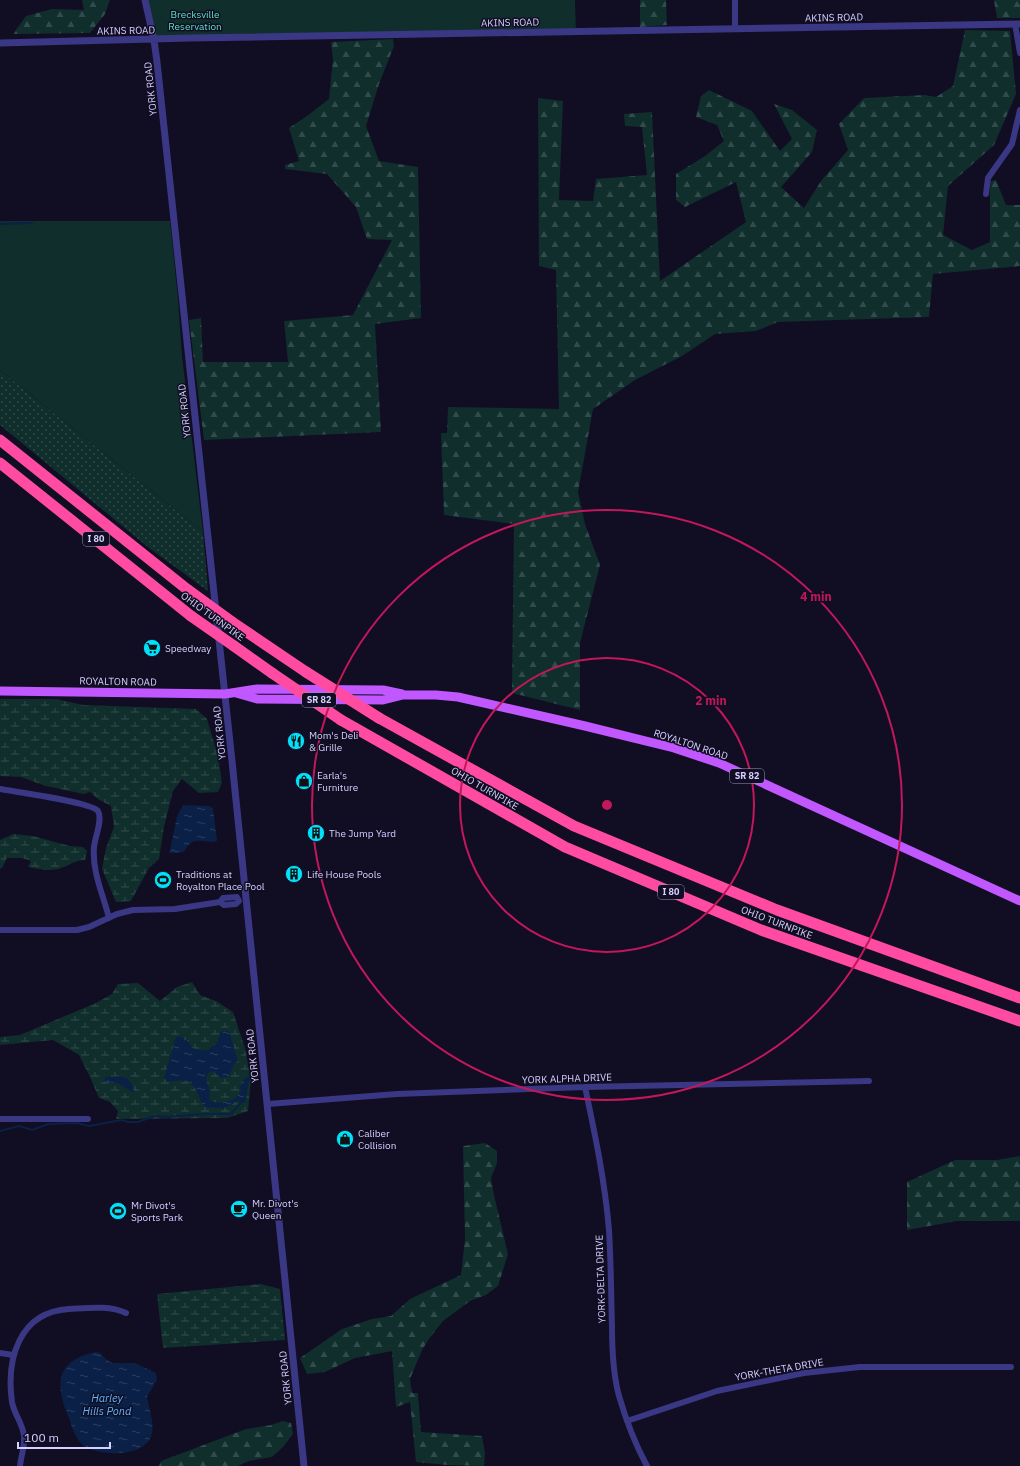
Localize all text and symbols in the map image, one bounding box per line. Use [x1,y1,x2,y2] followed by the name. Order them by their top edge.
[168,8,222,33] park label: Brecksville Reservation
[805,10,864,25] street label: AKINS ROAD
[481,15,540,30] street label: AKINS ROAD
[97,23,156,38] street label: AKINS ROAD
[141,61,160,117] street label: YORK ROAD
[175,383,194,439] street label: YORK ROAD
[83,532,109,546] road number: I 80
[178,589,247,644] street label: OHIO TURNPIKE
[800,589,832,604] text: 4 min
[142,638,162,658] supermarket icon: Speedway
[165,642,211,655] place label: Speedway
[79,674,157,689] street label: ROYALTON ROAD
[302,693,336,707] road number: SR 82
[695,693,727,708] text: 2 min
[210,705,229,761] street label: YORK ROAD
[652,726,730,763] street label: ROYALTON ROAD
[309,729,358,754] place label: Mom's Deli & Grille
[286,731,306,751] restaurant icon: Mom's Deli & Grille
[449,764,521,813] street label: OHIO TURNPIKE
[317,769,359,794] place label: Earla's Furniture
[730,769,764,783] road number: SR 82
[294,771,314,791] shop icon: Earla's Furniture
[600,798,614,812] centre of rings
[306,823,326,843] building icon: The Jump Yard
[329,827,396,840] place label: The Jump Yard
[284,864,304,884] building icon: Life House Pools
[176,868,265,893] place label: Traditions at Royalton Place Pool
[307,868,381,881] place label: Life House Pools
[153,870,173,890] sports icon: Traditions at Royalton Place Pool
[658,885,684,899] road number: I 80
[739,903,815,942] street label: OHIO TURNPIKE
[243,1028,262,1084] street label: YORK ROAD
[522,1070,612,1087] street label: YORK ALPHA DRIVE
[358,1127,396,1152] place label: Caliber Collision
[335,1129,355,1149] shop icon: Caliber Collision
[252,1197,299,1222] place label: Mr. Divot's Queen
[131,1199,184,1224] place label: Mr Divot's Sports Park
[229,1199,249,1219] cafe icon: Mr. Divot's Queen
[108,1201,128,1221] sports icon: Mr Divot's Sports Park
[592,1234,609,1323] street label: YORK-DELTA DRIVE
[276,1350,295,1406] street label: YORK ROAD
[734,1355,825,1384] street label: YORK-THETA DRIVE
[83,1391,132,1418] water label: Harley Hills Pond
[18,1424,110,1450] scale bar
[24,1430,59,1445] text: 100 m

